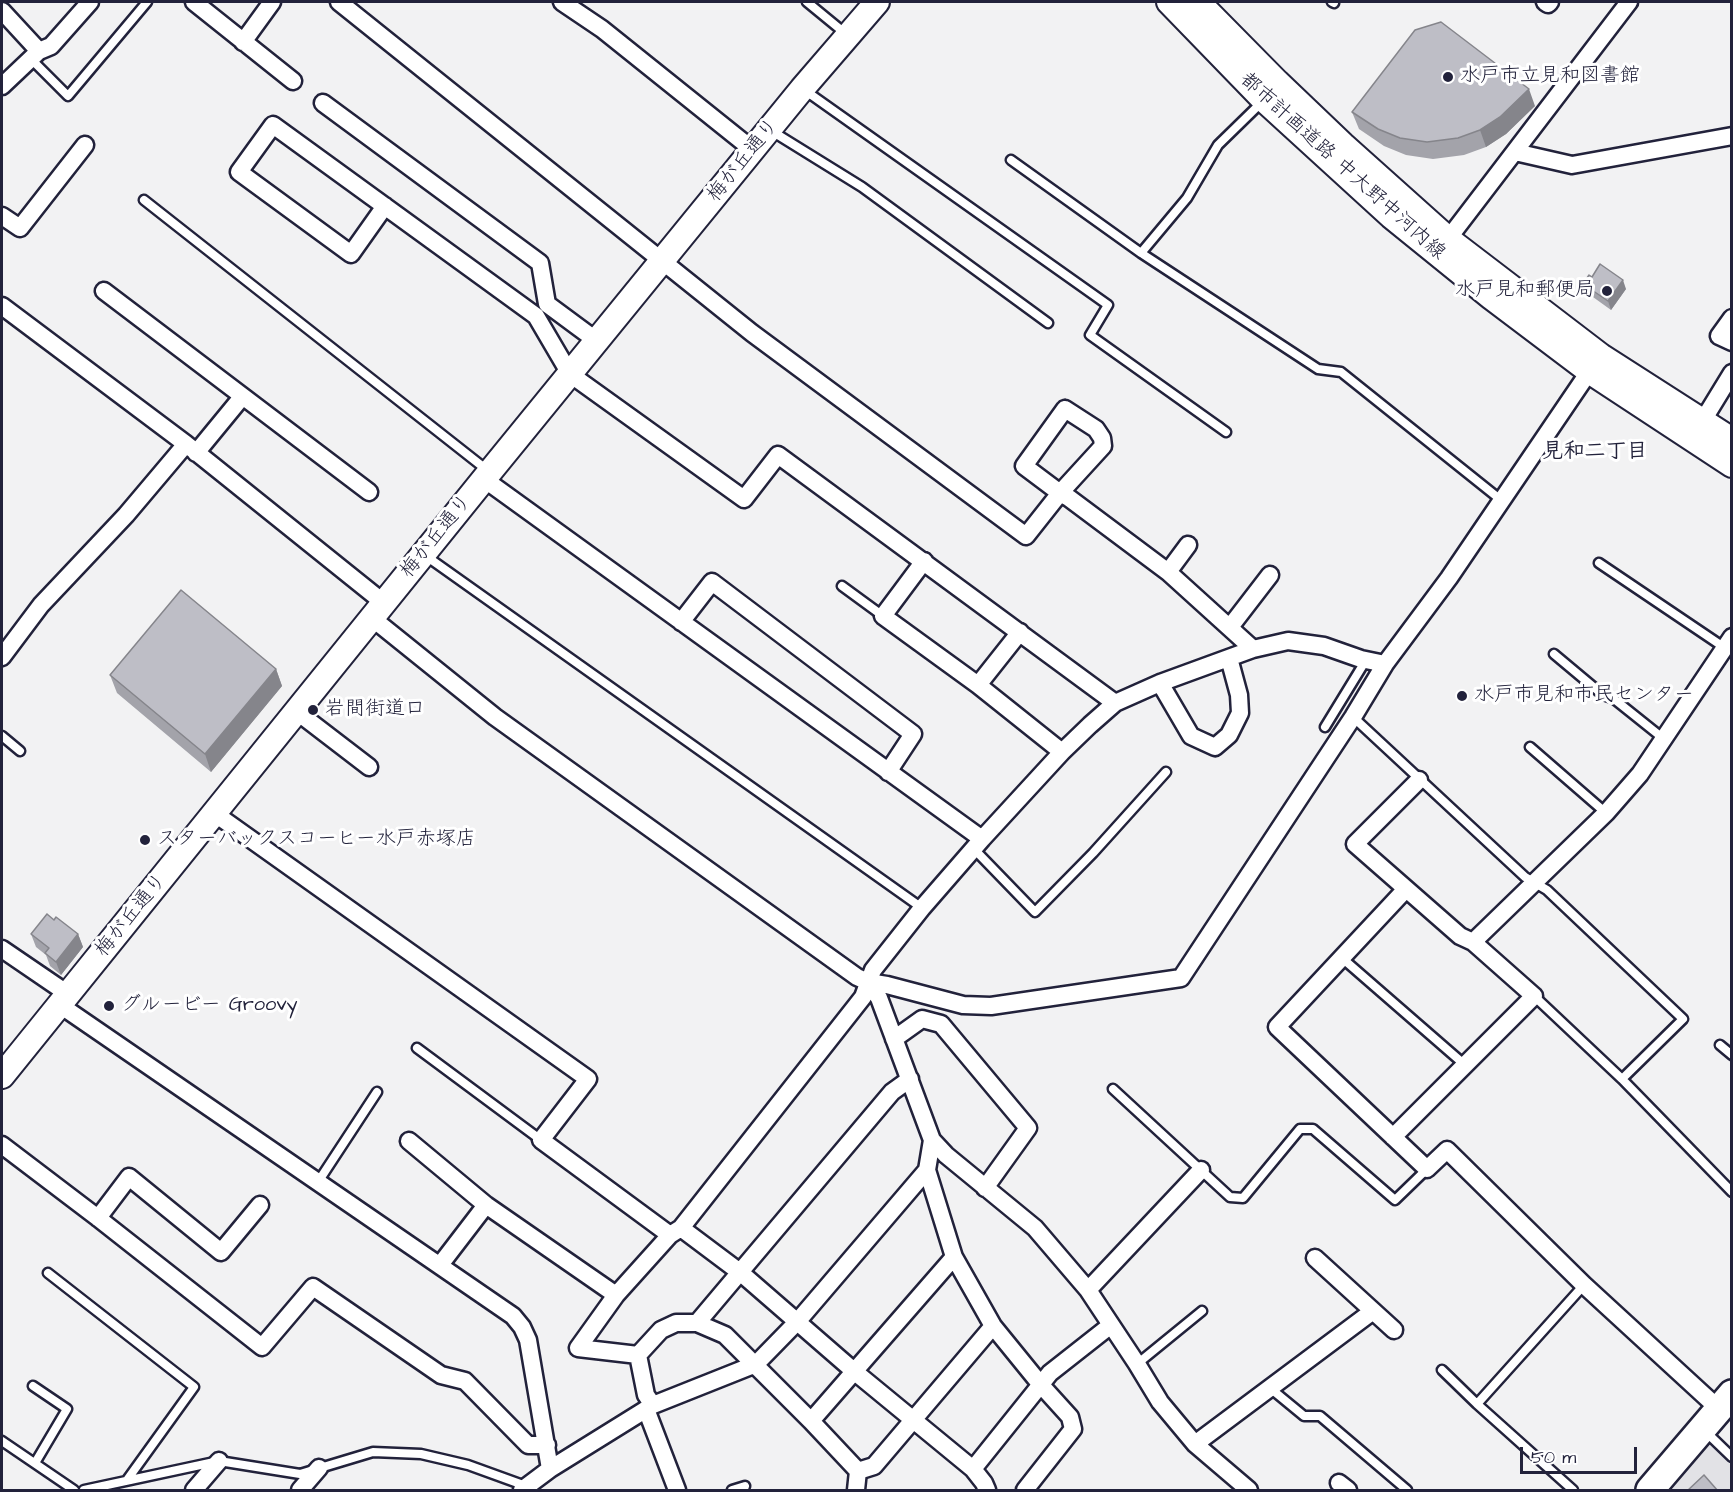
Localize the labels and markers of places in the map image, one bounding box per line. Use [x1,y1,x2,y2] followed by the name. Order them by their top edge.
[1460,65,1640,89] place label: 水戸市立見和図書館
[1441,70,1455,84] marker: 水戸市立見和図書館
[1455,279,1595,303] place label: 水戸見和郵便局
[1600,284,1614,298] marker: 水戸見和郵便局
[1474,684,1694,708] place label: 水戸市見和市民センター
[1455,689,1469,703] marker: 水戸市見和市民センター
[325,698,425,722] place label: 岩間街道口
[306,703,320,717] marker: 岩間街道口
[157,828,476,852] place label: スターバックスコーヒー水戸赤塚店
[138,833,152,847] marker: スターバックスコーヒー水戸赤塚店
[121,994,298,1018] place label: グルービー Groovy
[102,999,116,1013] marker: グルービー Groovy

